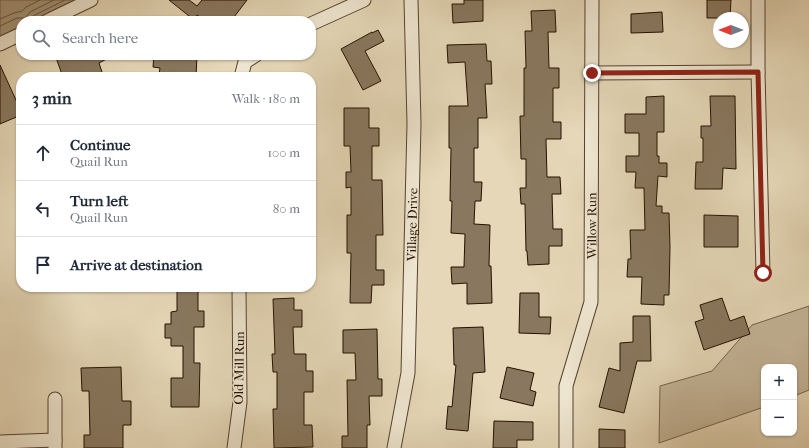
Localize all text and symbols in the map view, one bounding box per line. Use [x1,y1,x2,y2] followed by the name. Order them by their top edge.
[713,12,749,48] north arrow
[16,16,316,60] search box
[30,27,52,49] icon: search
[62,29,138,47] text: Search here
[583,64,601,82] route end
[32,88,72,108] text: 3 min
[232,91,300,106] text: Walk · 180 m
[70,136,130,154] text: Continue
[32,142,54,164] icon: ahead
[267,145,300,160] text: 100 m
[70,154,128,169] text: Quail Run
[403,187,420,262] street label: Village Drive
[70,192,128,210] text: Turn left
[584,192,599,260] street label: Willow Run
[32,198,54,220] icon: left
[273,201,300,216] text: 80 m
[70,210,128,225] text: Quail Run
[32,254,54,276] icon: arrive
[70,256,202,274] text: Arrive at destination
[754,264,772,282] route start
[231,331,247,405] street label: Old Mill Run
[761,364,797,436] map controls
[761,364,797,400] button: +
[761,400,797,436] button: −

